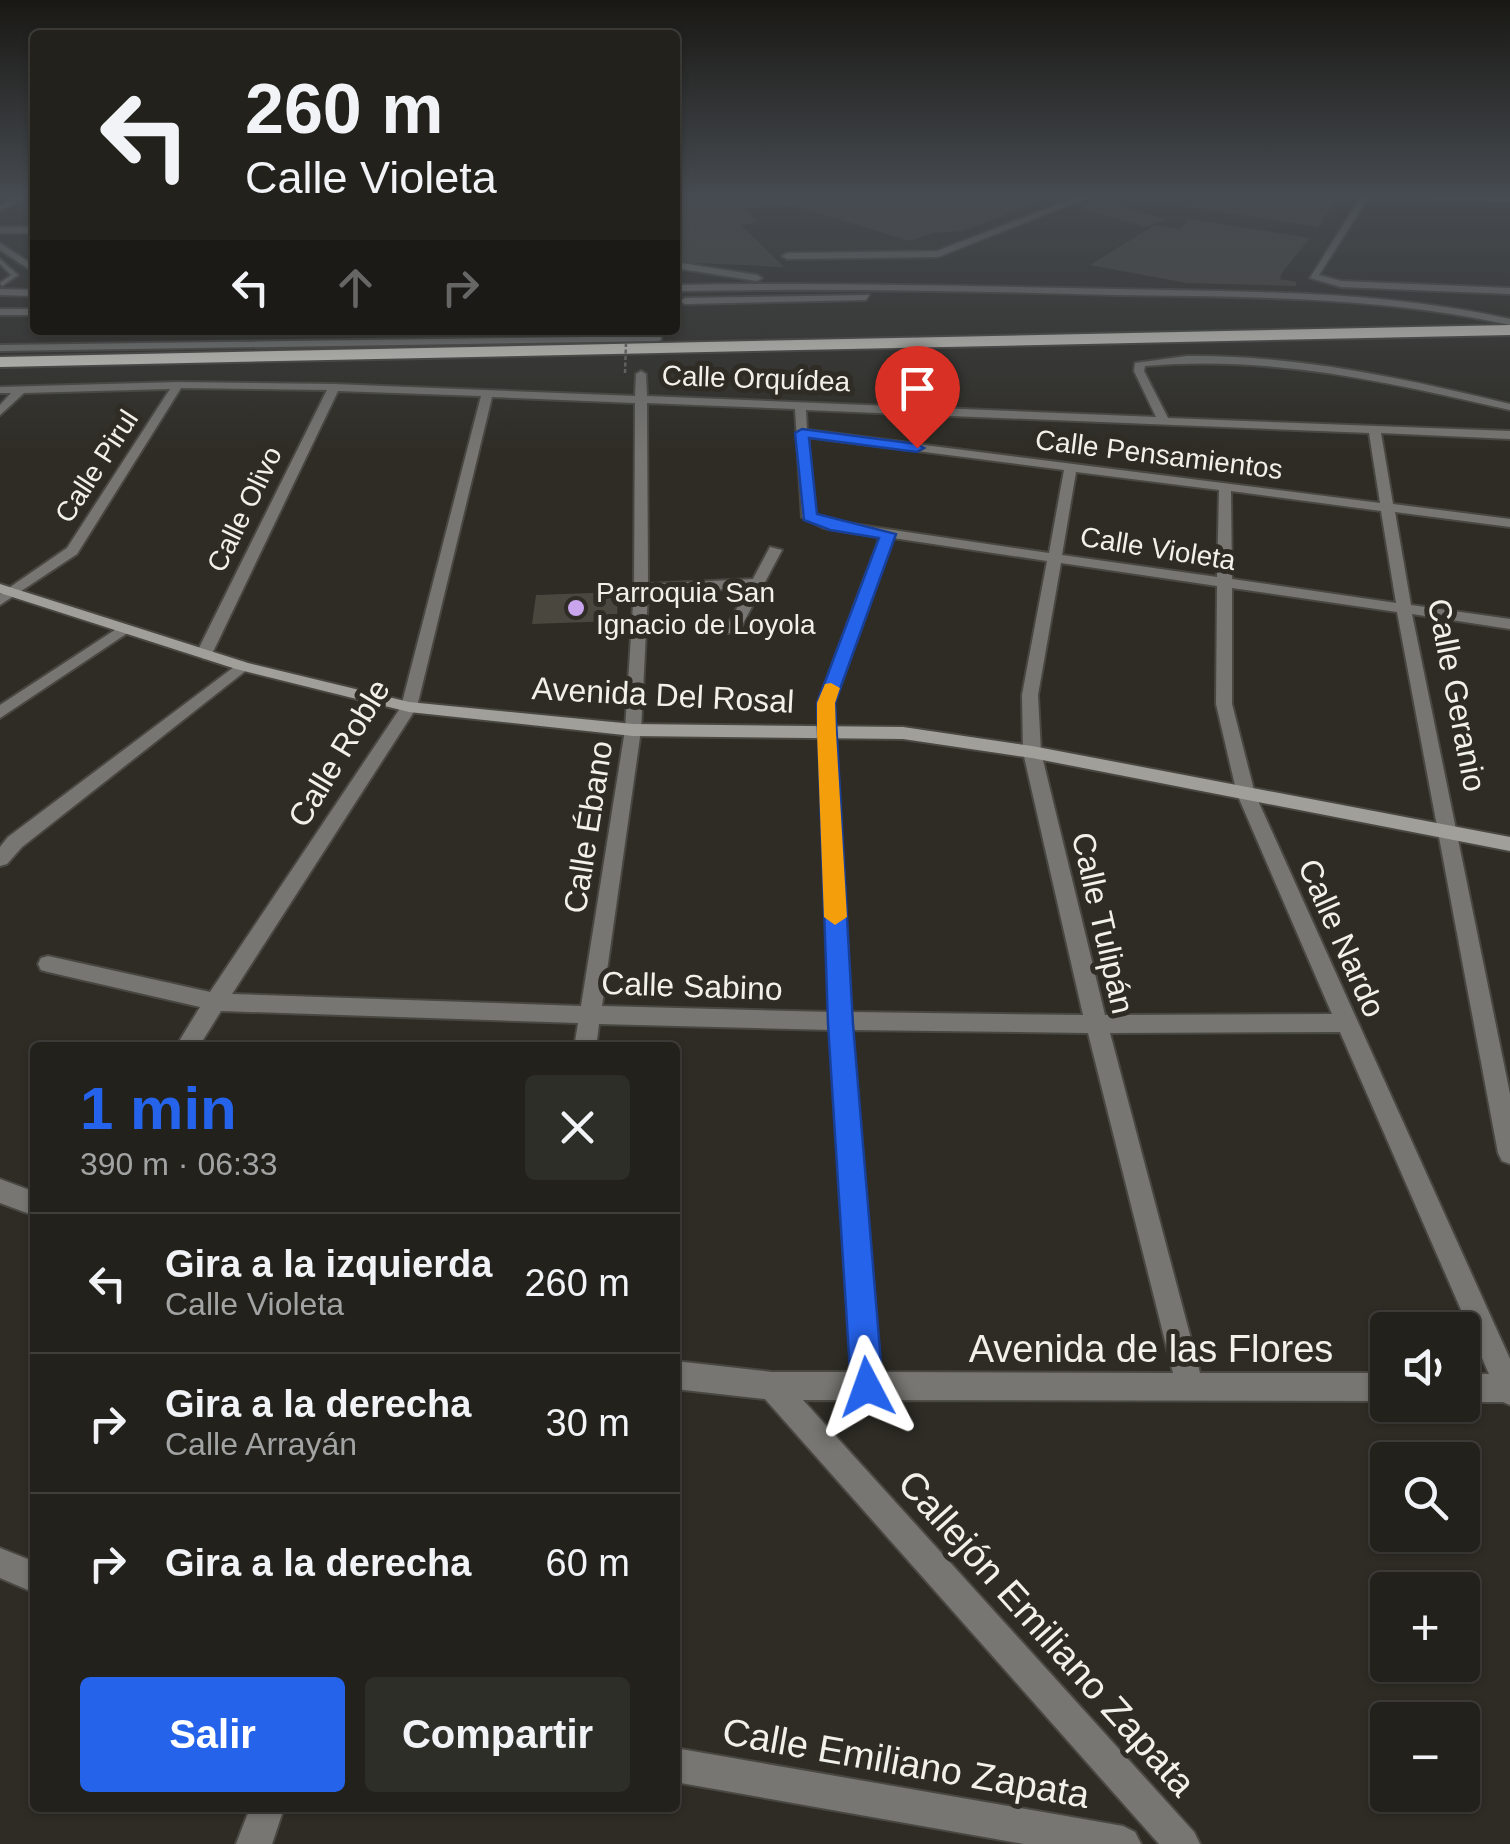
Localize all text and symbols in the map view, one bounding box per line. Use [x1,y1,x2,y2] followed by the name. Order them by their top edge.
[80,70,210,200] icon: left
[245,70,443,148] text: 260 m
[245,152,497,203] text: Calle Violeta
[223,260,278,315] icon: left
[328,260,383,315] icon: ahead
[433,260,488,315] icon: right
[875,346,960,449] pin
[661,360,851,397] street label: Calle Orquídea
[890,361,945,416] icon: arrive
[49,404,144,528] street label: Calle Pirul
[1033,424,1284,485] street label: Calle Pensamientos
[201,442,288,577] street label: Calle Olivo
[1078,521,1238,576] street label: Calle Violeta
[596,577,816,640] place label: Parroquia San Ignacio de Loyola
[1421,596,1493,794] street label: Calle Geranio
[565,597,587,619] marker: Parroquia San Ignacio de Loyola
[531,670,795,720] street label: Avenida Del Rosal
[281,673,397,833] street label: Calle Roble
[557,738,619,916] street label: Calle Ébano
[1065,829,1141,1017] street label: Calle Tulipán
[1291,853,1393,1023] street label: Calle Nardo
[601,965,783,1007] street label: Calle Sabino
[80,1075,237,1142] text: 1 min
[525,1075,630,1180] button: close
[80,1146,277,1182] text: 390 m · 06:33
[165,1243,492,1285] text: Gira a la izquierda
[80,1256,135,1311] icon: left
[524,1262,630,1304] text: 260 m
[165,1286,344,1322] text: Calle Violeta
[1370,1312,1480,1812] map controls
[1370,1312,1480,1422] button: sound
[969,1328,1333,1370] street label: Avenida de las Flores
[815,1335,919,1439] position arrow
[165,1383,471,1425] text: Gira a la derecha
[80,1396,135,1451] icon: right
[546,1402,630,1444] text: 30 m
[165,1426,357,1462] text: Calle Arrayán
[1370,1442,1480,1552] button: search
[890,1462,1205,1805] street label: Callejón Emiliano Zapata
[80,1536,135,1591] icon: right
[165,1542,471,1584] text: Gira a la derecha
[546,1542,630,1584] text: 60 m
[1370,1572,1480,1682] button: +
[80,1677,345,1792] button: Salir
[365,1677,630,1792] button: Compartir
[1370,1702,1480,1812] button: −
[719,1710,1094,1816] street label: Calle Emiliano Zapata

